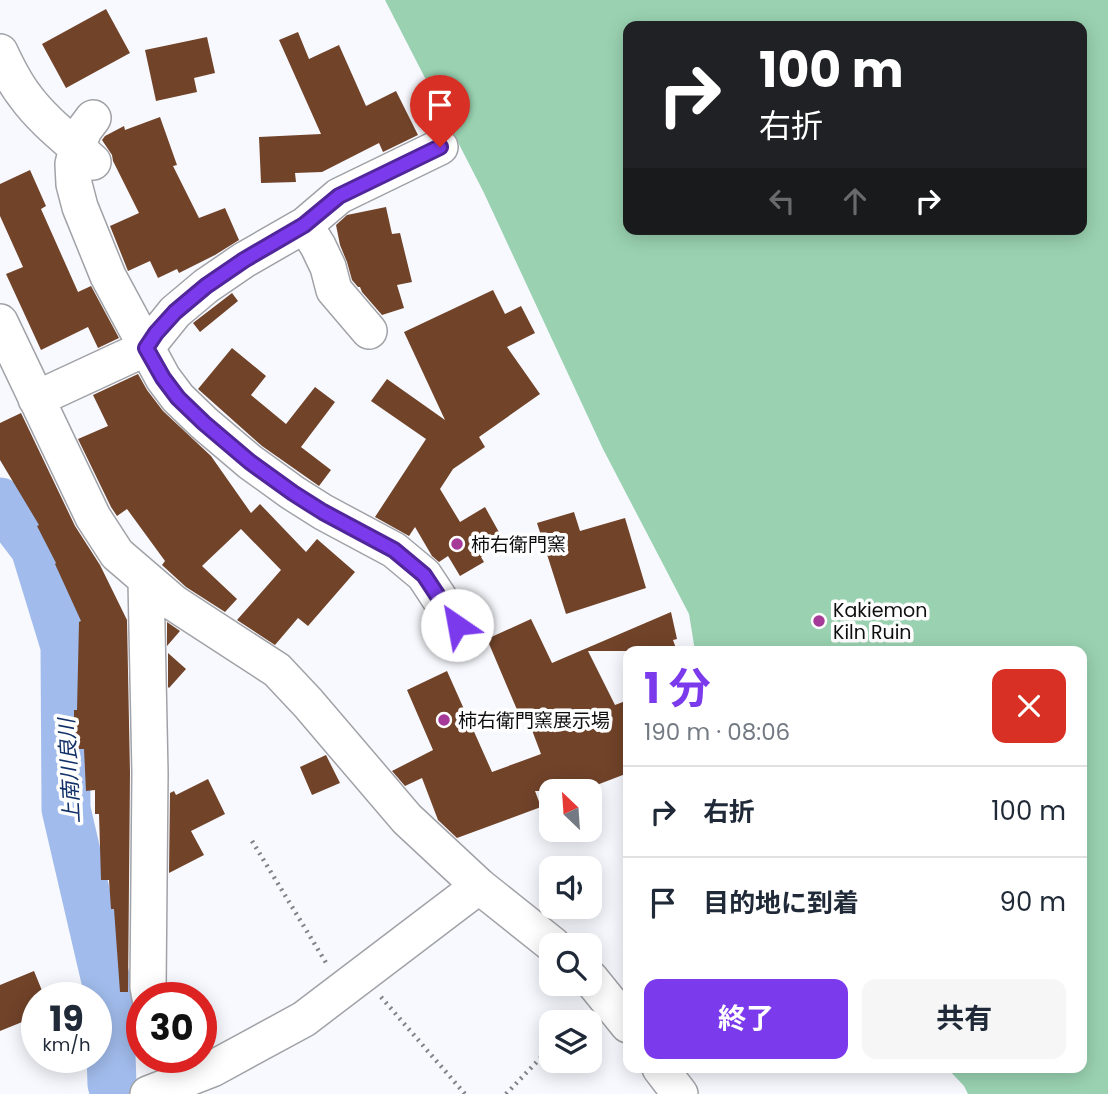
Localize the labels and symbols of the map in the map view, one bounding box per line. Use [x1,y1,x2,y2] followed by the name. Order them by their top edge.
[410,75,470,147] pin
[471,531,566,558] place label: 柿右衛門窯
[449,536,465,552] marker: 柿右衛門窯
[420,588,494,662] position arrow
[833,597,927,646] place label: Kakiemon Kiln Ruin
[811,613,827,629] marker: Kakiemon Kiln Ruin
[458,707,610,734] place label: 柿右衛門窯展示場
[436,712,452,728] marker: 柿右衛門窯展示場
[52,716,86,824] water label: 上南川良川
[539,779,602,842] north arrow
[126,982,217,1073] speed limit sign: 30

